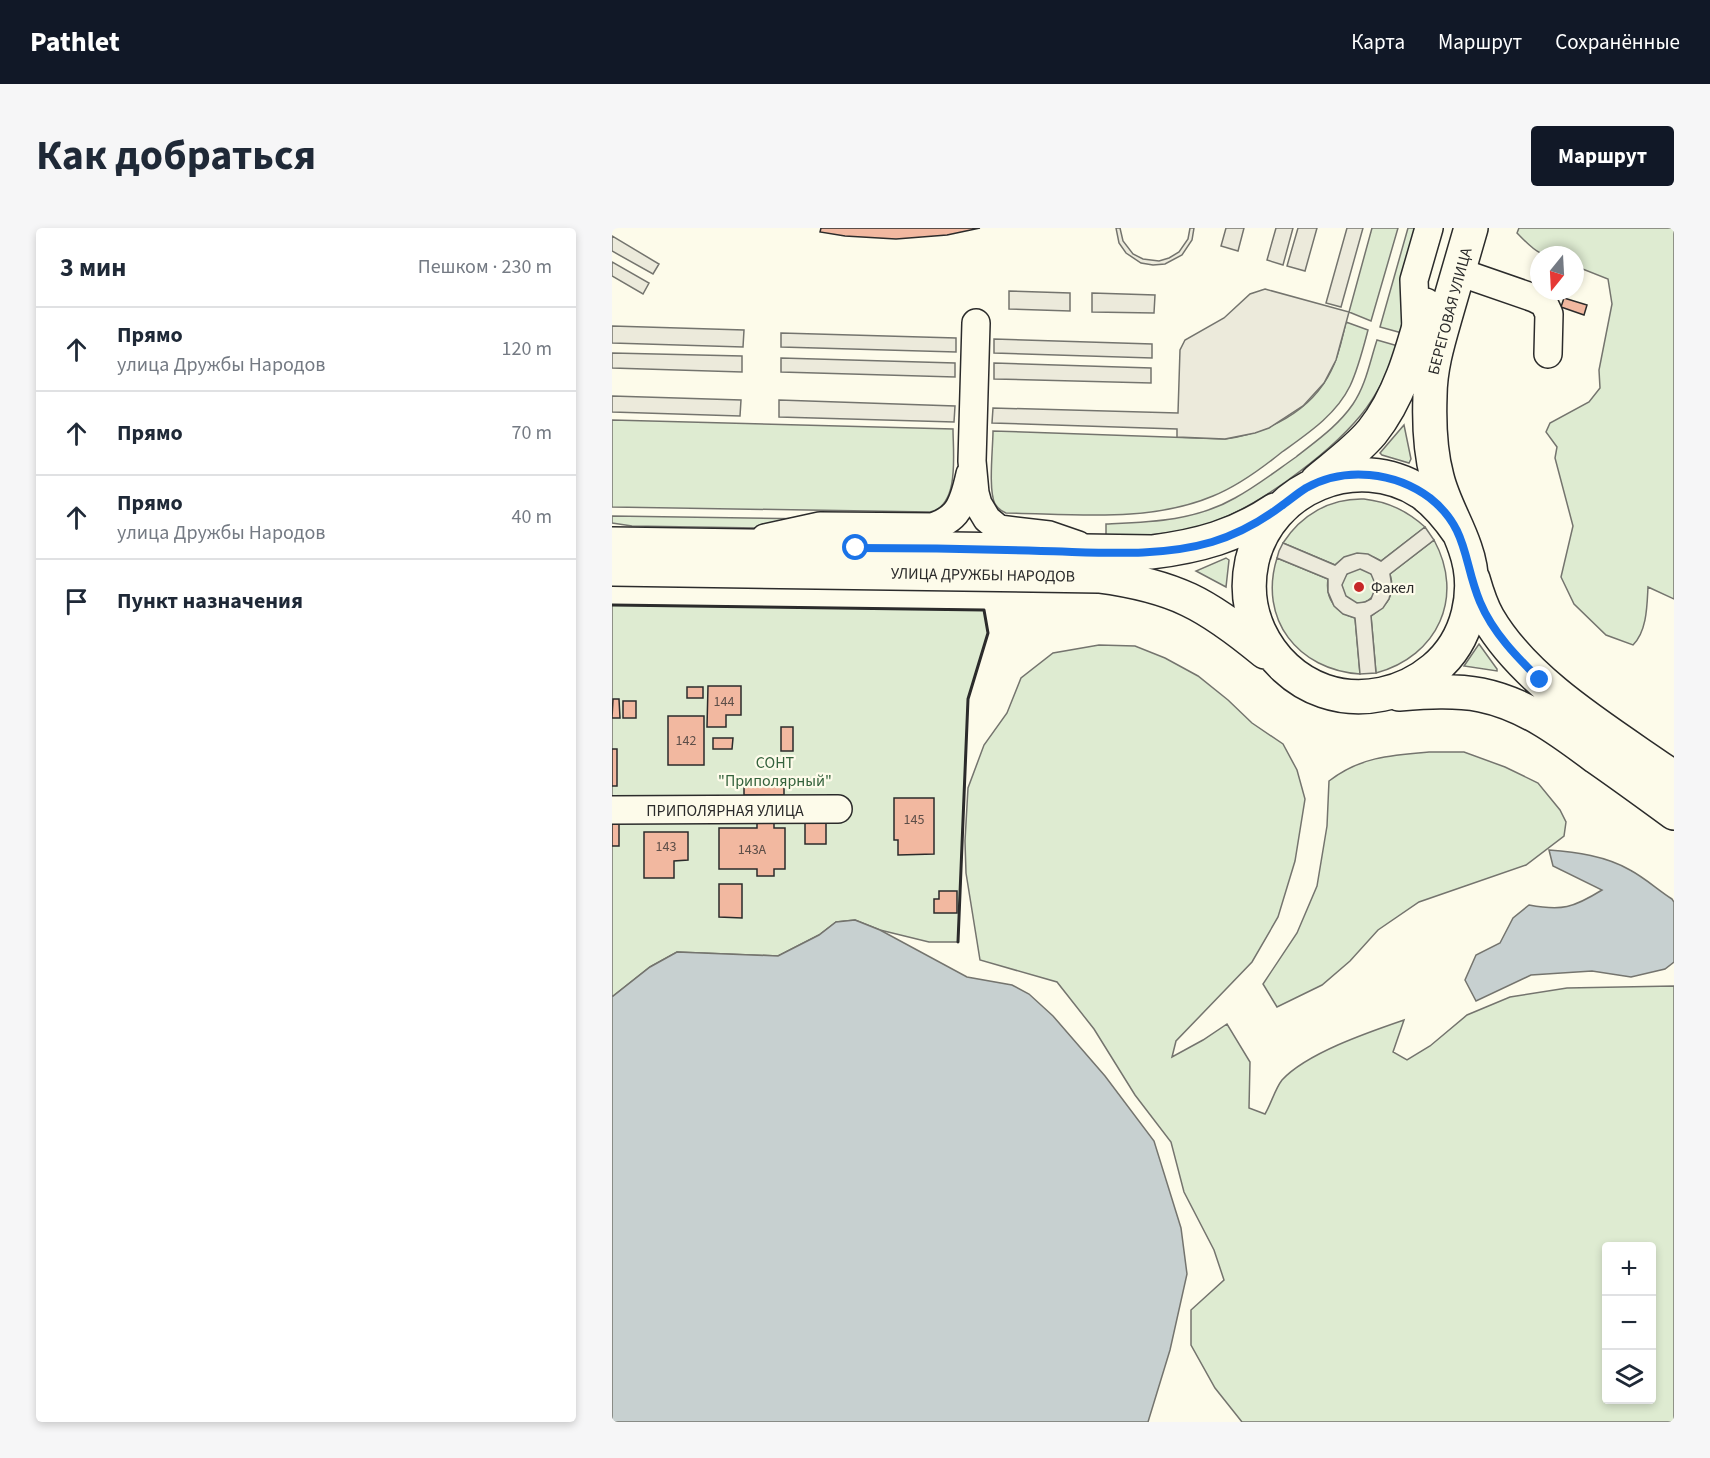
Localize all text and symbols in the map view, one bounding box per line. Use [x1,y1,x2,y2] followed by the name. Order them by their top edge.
[30,22,120,62] text: Pathlet
[1351,27,1405,57] text: Карта
[1438,27,1522,57] text: Маршрут
[1555,27,1680,57] text: Сохранённые
[36,126,316,186] text: Как добраться
[1531,126,1674,186] button: Маршрут
[1422,245,1478,377] street label: БЕРЕГОВАЯ УЛИЦА
[1530,246,1584,300] north arrow
[60,249,126,286] text: 3 мин
[418,253,552,281] text: Пешком · 230 m
[117,319,183,351] text: Прямо
[60,333,93,366] icon: ahead
[502,335,552,363] text: 120 m
[117,351,326,379] text: улица Дружбы Народов
[60,417,93,450] icon: ahead
[117,417,183,449] text: Прямо
[512,419,552,447] text: 70 m
[117,487,183,519] text: Прямо
[60,501,93,534] icon: ahead
[512,503,552,531] text: 40 m
[117,519,326,547] text: улица Дружбы Народов
[842,534,868,560] route start
[891,562,1075,588] street label: УЛИЦА ДРУЖБЫ НАРОДОВ
[1371,577,1415,599] place label: Факел
[1352,580,1366,594] marker: Факел
[60,585,93,618] icon: arrive
[117,585,303,617] text: Пункт назначения
[1526,666,1552,692] route end
[714,692,734,712] house number: 144
[676,731,696,751] house number: 142
[718,752,832,792] park label: СОНТ "Приполярный"
[646,800,804,822] street label: ПРИПОЛЯРНАЯ УЛИЦА
[904,810,924,830] house number: 145
[656,837,676,857] house number: 143
[738,840,767,860] house number: 143А
[1602,1242,1656,1404] map controls
[1602,1242,1656,1296] button: +
[1602,1296,1656,1350] button: −
[1602,1350,1656,1404] button: layers

